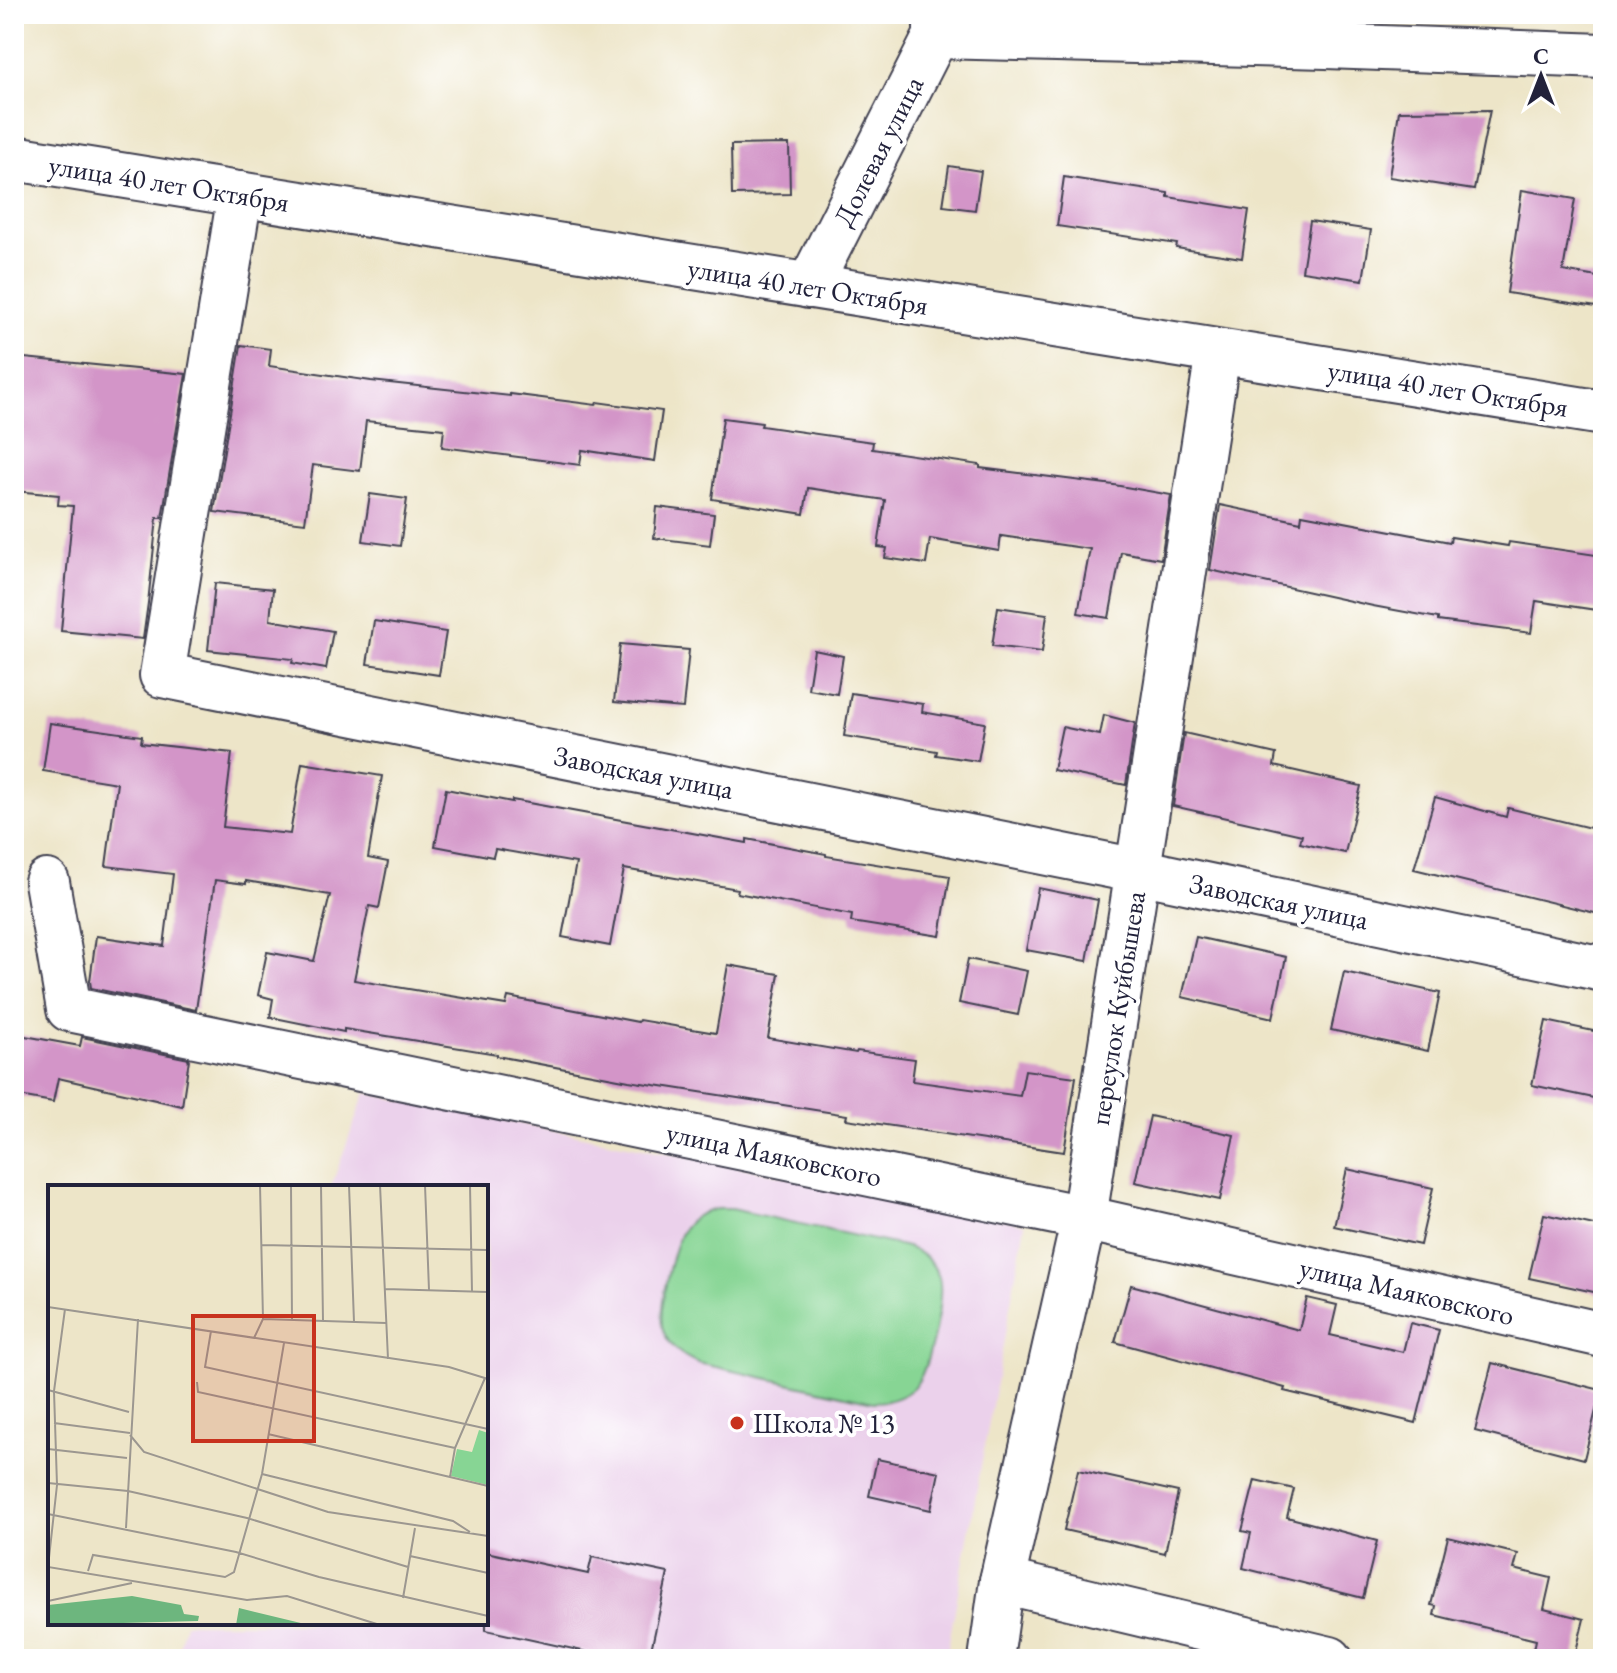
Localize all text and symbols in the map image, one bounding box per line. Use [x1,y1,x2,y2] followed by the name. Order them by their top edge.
[1501,36,1581,116] north arrow
[1533,42,1549,71] text: С
[825,69,932,232] street label: Долевая улица
[46,146,292,220] street label: улица 40 лет Октября
[685,249,931,323] street label: улица 40 лет Октября
[1325,351,1571,425] street label: улица 40 лет Октября
[551,737,737,807] street label: Заводская улица
[1186,864,1372,938] street label: Заводская улица
[1081,888,1153,1128] street label: переулок Куйбышева
[663,1114,885,1194] street label: улица Маяковского
[48,1185,488,1625] inset map
[1296,1249,1518,1333] street label: улица Маяковского
[753,1405,895,1441] place label: Школа № 13
[728,1414,746,1432] marker: Школа № 13

